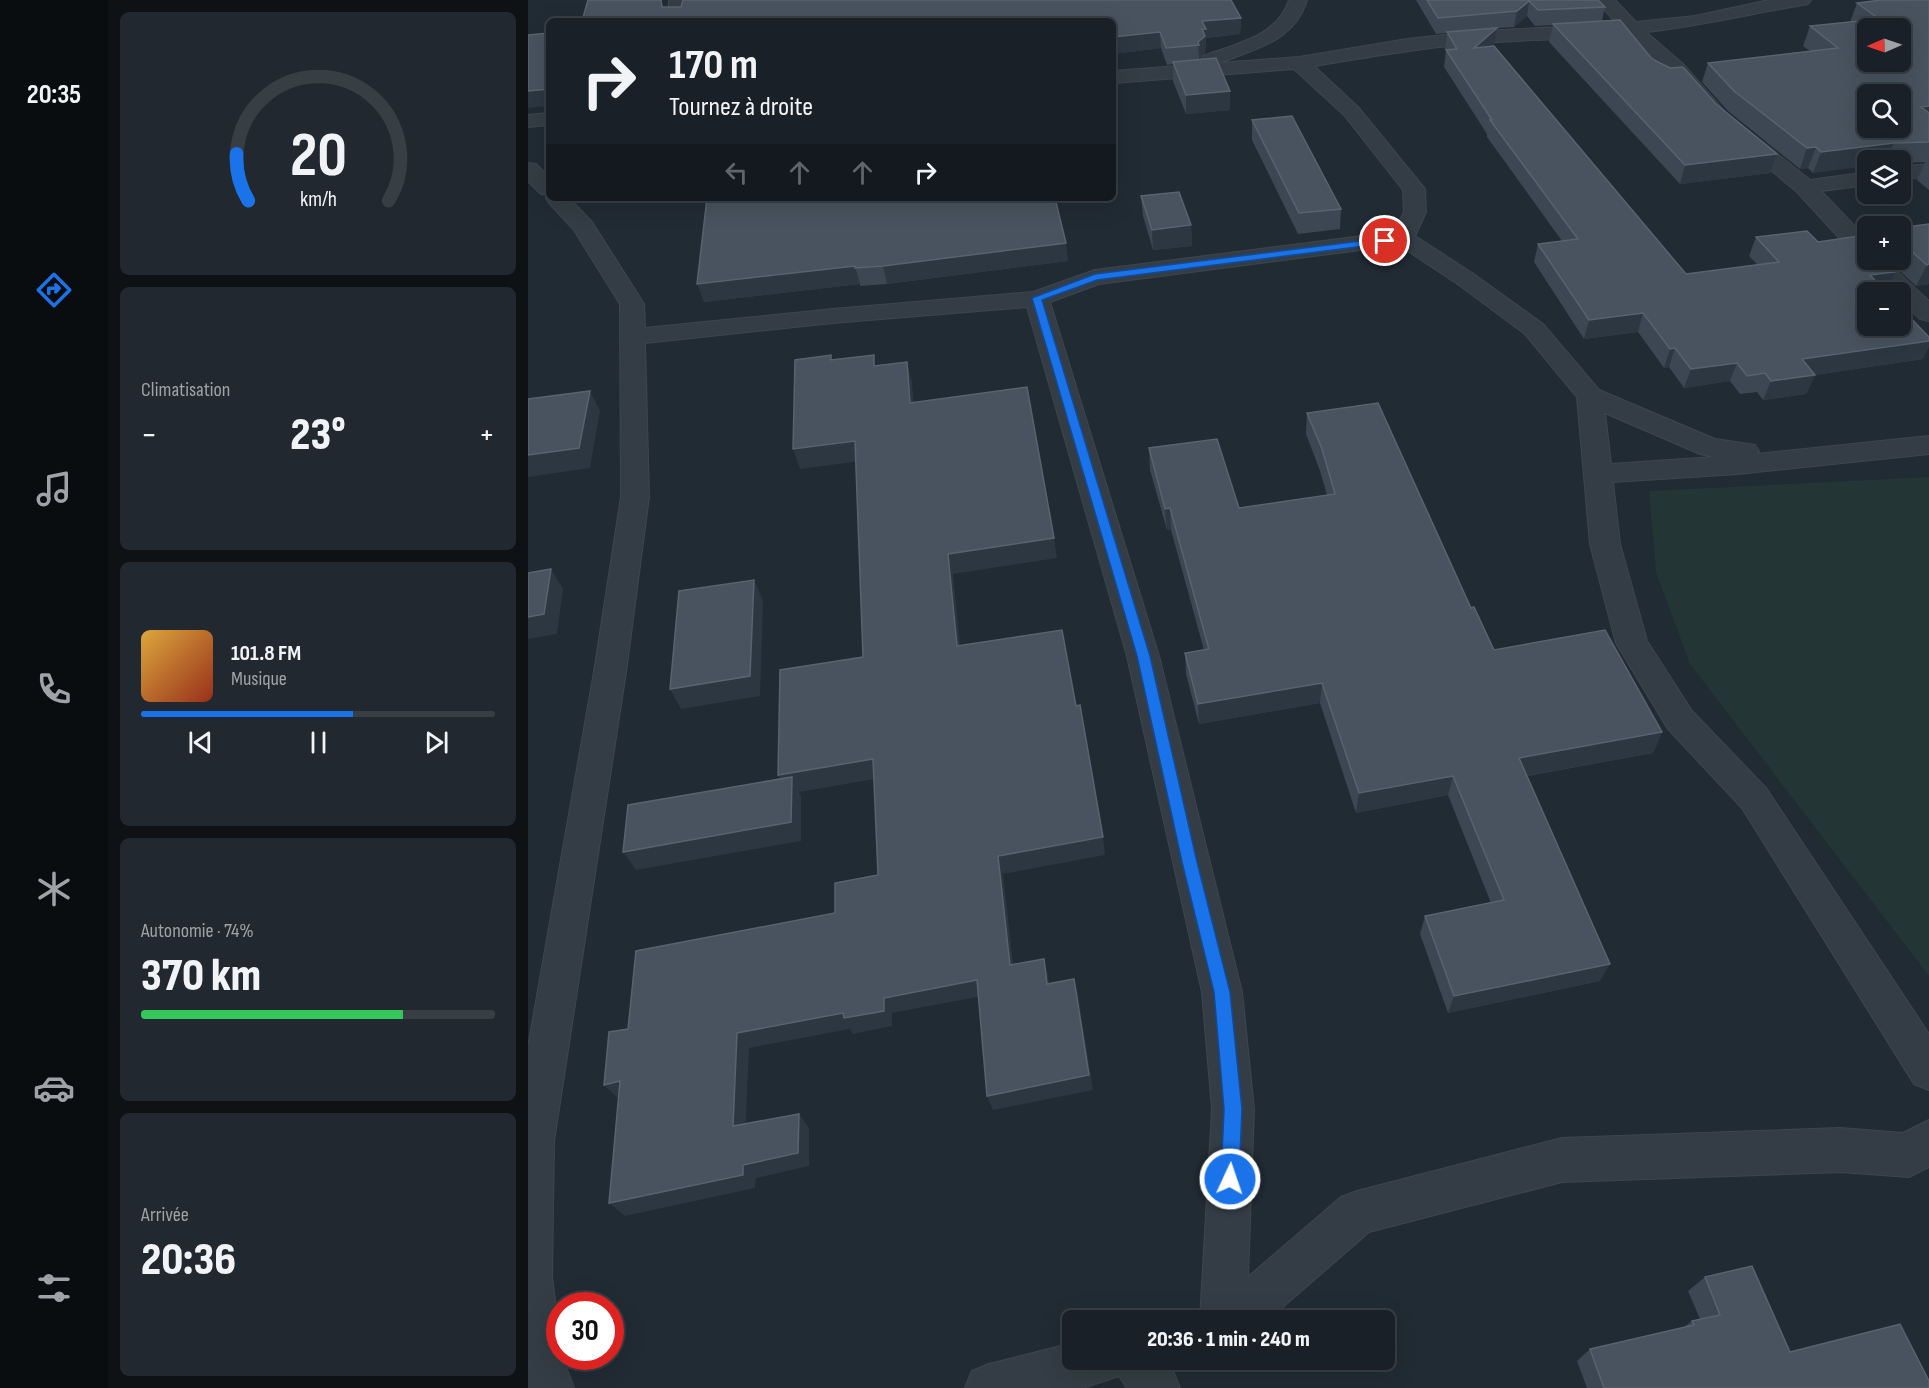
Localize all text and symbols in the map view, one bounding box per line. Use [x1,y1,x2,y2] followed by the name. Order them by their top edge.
[1857,18,1911,72] north arrow
[1857,18,1911,336] map controls
[669,40,758,91] text: 170 m
[570,42,648,120] icon: right
[27,79,81,111] text: 20:35
[1857,84,1911,138] button: search
[669,91,813,123] text: Tournez à droite
[289,119,347,194] text: 20
[1857,150,1911,204] button: layers
[720,156,753,189] icon: left
[783,156,816,189] icon: ahead
[846,156,879,189] icon: ahead
[909,156,942,189] icon: right
[299,187,337,212] text: km/h
[1359,215,1410,266] pin
[1857,216,1911,270] button: +
[1368,224,1401,257] icon: arrive
[33,269,75,311] icon: directions
[1857,282,1911,336] button: −
[141,378,230,402] text: Climatisation
[290,408,346,463] text: 23°
[141,415,157,455] text: −
[479,415,495,455] text: +
[33,468,75,510] icon: music
[231,640,301,667] text: 101.8 FM
[231,667,287,691] text: Musique
[33,668,75,710] icon: phone
[184,726,217,759] icon: previous
[302,726,335,759] icon: pause
[420,726,453,759] icon: next
[33,868,75,910] icon: climate
[141,919,254,943] text: Autonomie · 74%
[141,949,261,1004] text: 370 km
[33,1067,75,1109] icon: car
[1198,1147,1262,1211] position arrow
[141,1203,189,1227] text: Arrivée
[141,1233,236,1288] text: 20:36
[33,1267,75,1309] icon: filters
[546,1292,624,1370] speed limit sign: 30
[1147,1326,1310,1353] text: 20:36 · 1 min · 240 m

